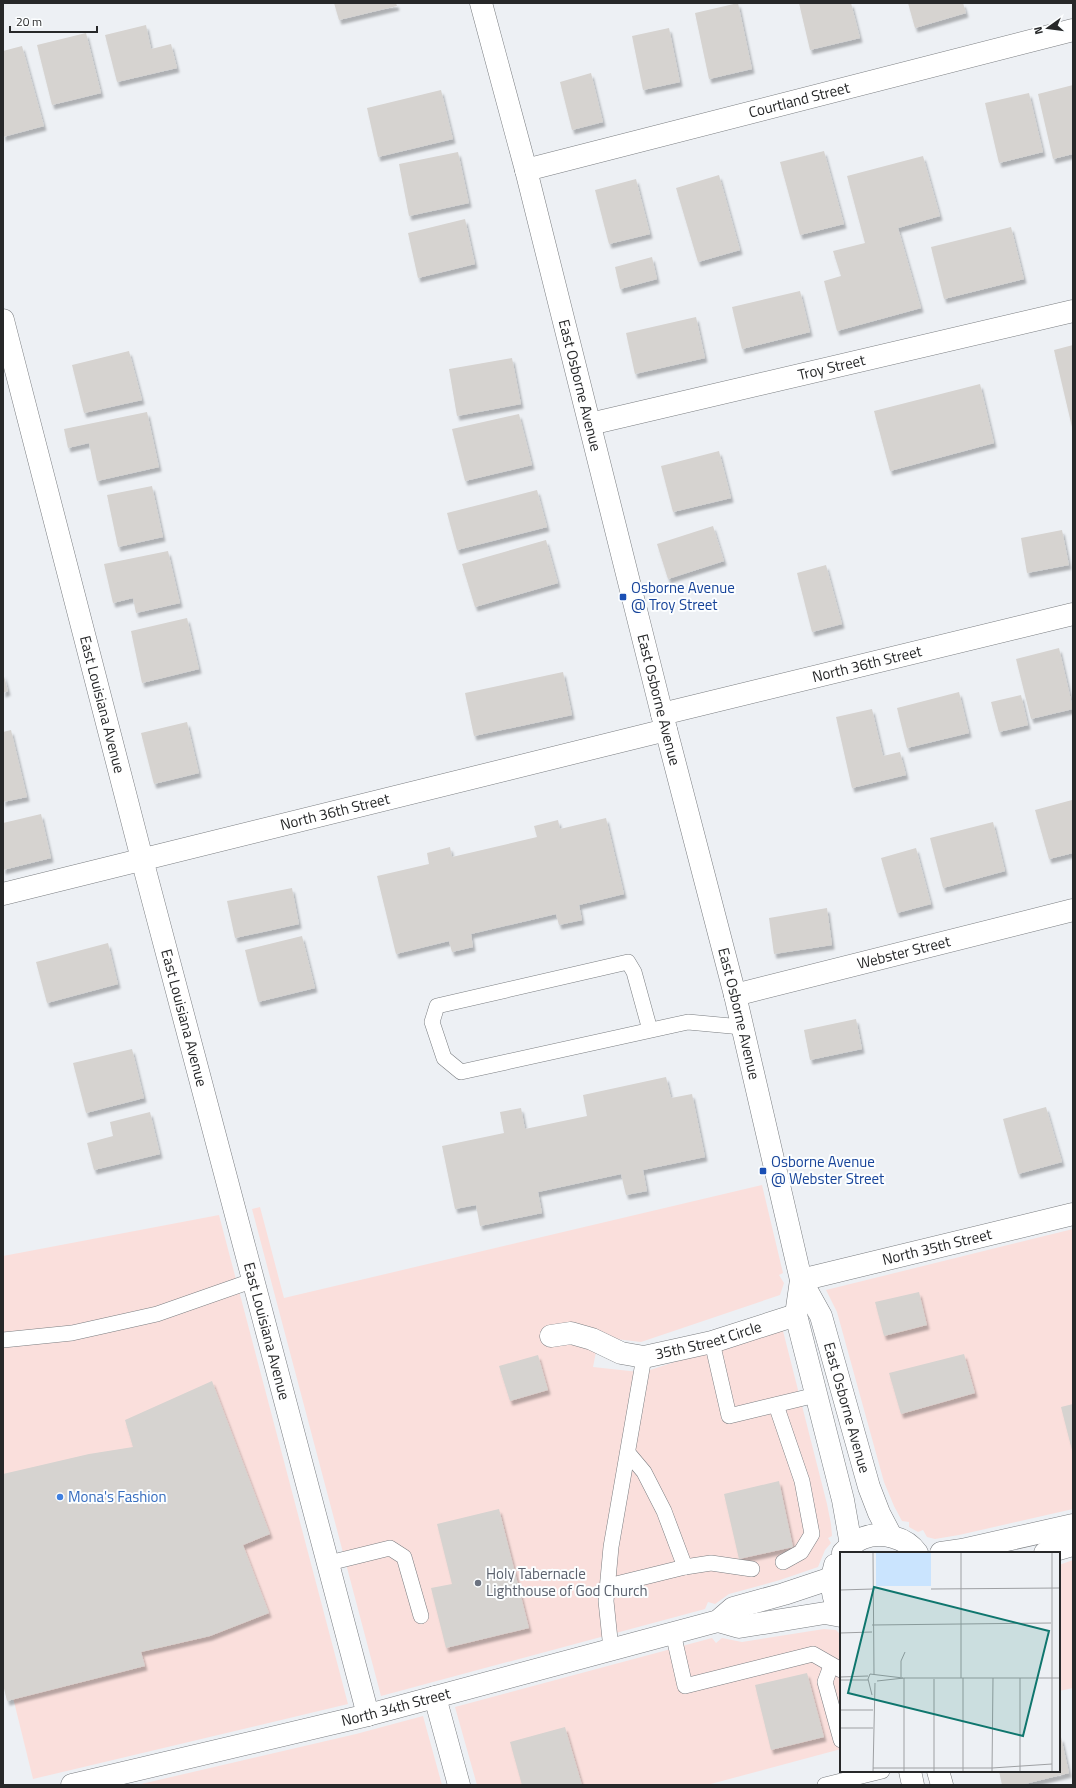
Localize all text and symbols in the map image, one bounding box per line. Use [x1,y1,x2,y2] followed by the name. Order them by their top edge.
[10,8,97,34] scale bar
[1028,8,1068,48] north arrow
[16,12,42,31] text: 20 m
[1030,25,1047,36] text: N
[746,75,853,124] street label: Courtland Street
[553,317,608,454] street label: East Osborne Avenue
[795,348,868,386] street label: Troy Street
[631,576,735,616] place label: Osborne Avenue @ Troy Street
[618,592,628,602] marker: Osborne Avenue @ Troy Street
[631,631,687,768] street label: East Osborne Avenue
[74,633,131,776] street label: East Louisiana Avenue
[810,639,925,688] street label: North 36th Street
[278,787,393,836] street label: North 36th Street
[855,929,953,975] street label: Webster Street
[712,945,766,1082] street label: East Osborne Avenue
[155,947,214,1089] street label: East Louisiana Avenue
[771,1150,885,1190] place label: Osborne Avenue @ Webster Street
[758,1166,768,1176] marker: Osborne Avenue @ Webster Street
[880,1222,995,1271] street label: North 35th Street
[238,1260,296,1402] street label: East Louisiana Avenue
[653,1315,764,1365] street label: 35th Street Circle
[818,1339,877,1476] street label: East Osborne Avenue
[68,1485,166,1508] place label: Mona's Fashion
[55,1492,65,1502] marker: Mona's Fashion
[840,1552,1060,1772] inset map
[486,1562,648,1602] place label: Holy Tabernacle Lighthouse of God Church
[473,1578,483,1588] marker: Holy Tabernacle Lighthouse of God Church
[339,1681,453,1732] street label: North 34th Street

